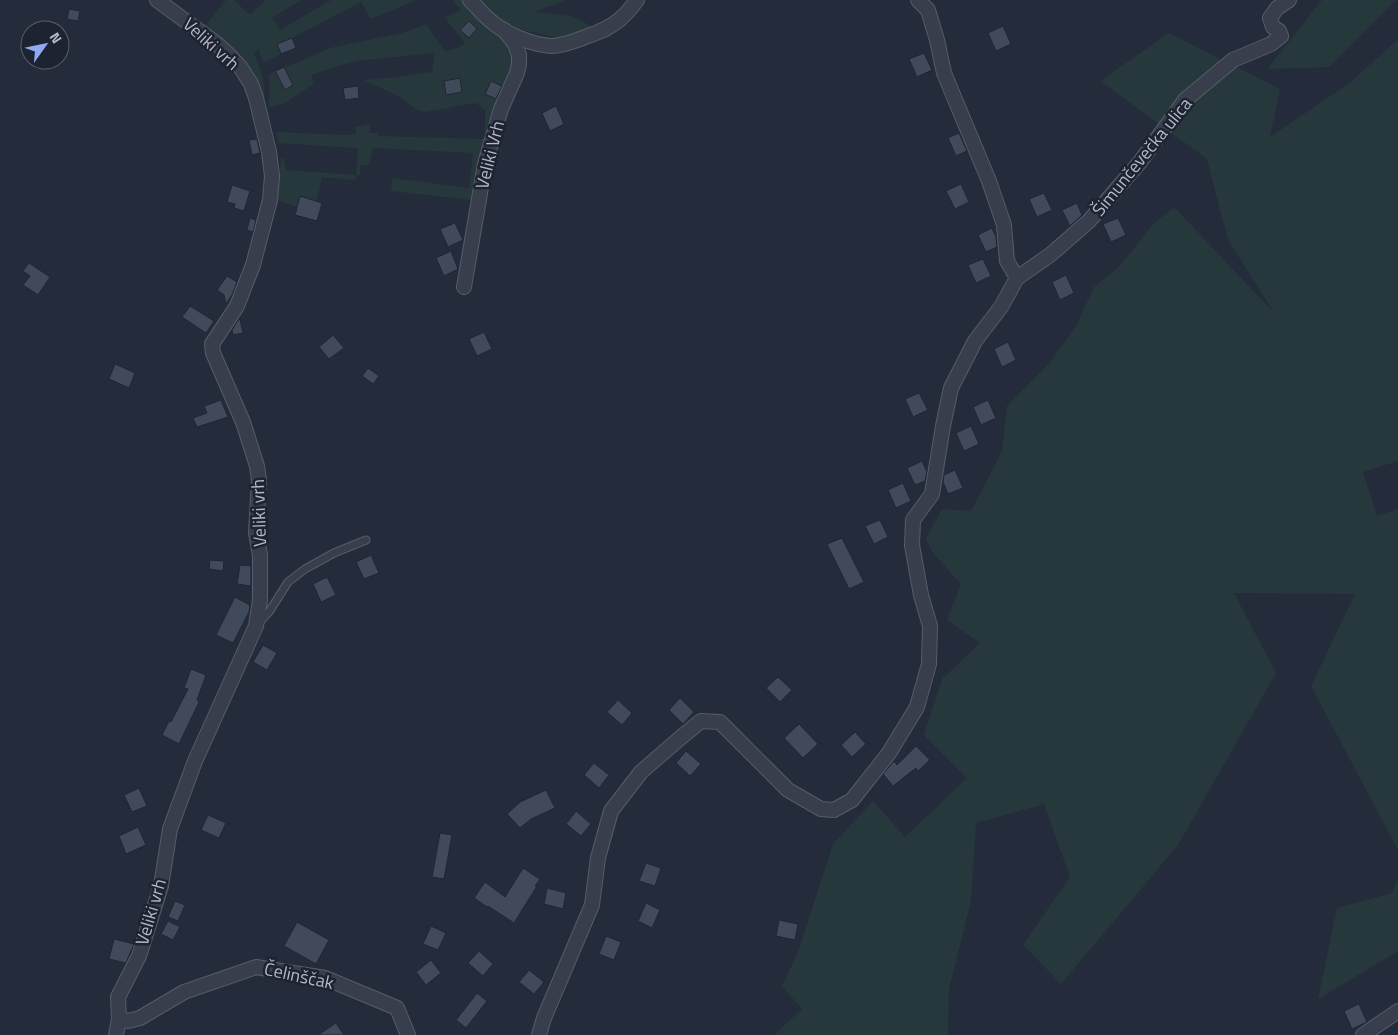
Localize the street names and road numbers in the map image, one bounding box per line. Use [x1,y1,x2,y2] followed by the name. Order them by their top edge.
[177,11,246,76] street label: Veliki vrh
[1085,91,1198,222] street label: Šimunčevečka ulica
[468,118,511,192] street label: Veliki Vrh
[244,478,273,548] street label: Veliki vrh
[128,875,173,948] street label: Veliki vrh
[262,955,337,996] street label: Čelinščak

